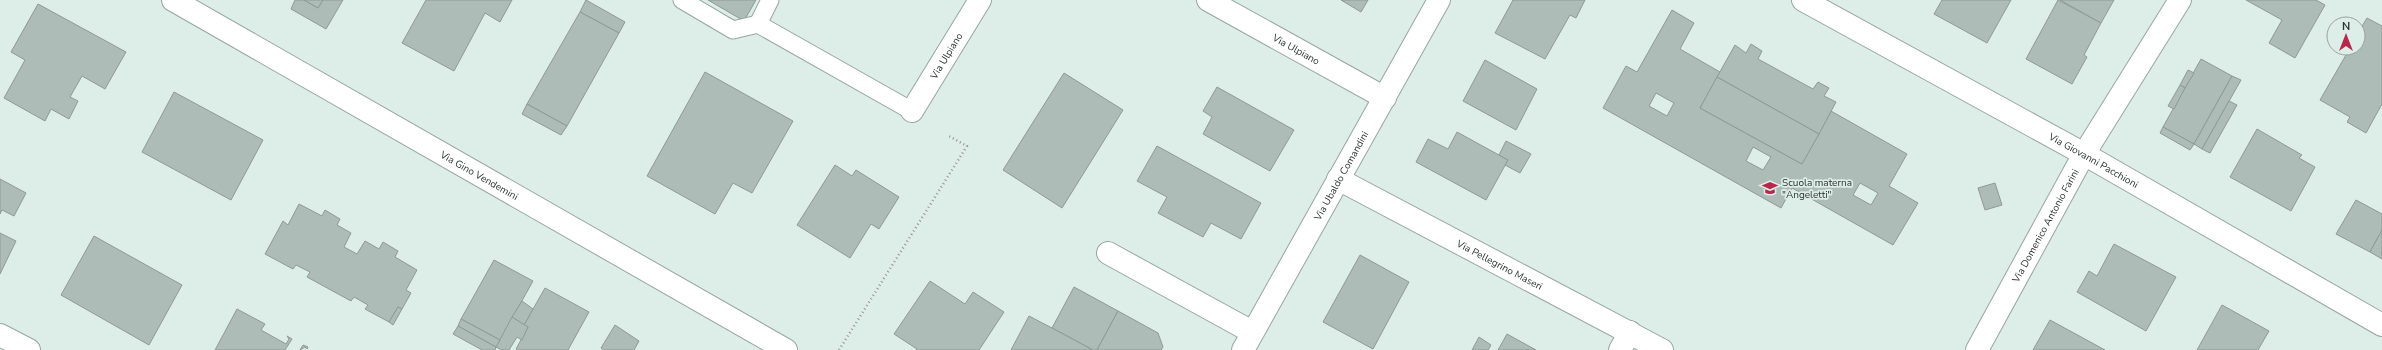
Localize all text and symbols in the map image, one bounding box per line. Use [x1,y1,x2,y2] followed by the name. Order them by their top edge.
[2326,16,2366,56] north arrow
[2342,19,2350,34] text: N
[927,30,967,83] street label: Via Ulpiano
[1269,31,1322,69] street label: Via Ulpiano
[1311,129,1372,224] street label: Via Ubaldo Comandini
[2045,130,2141,192] street label: Via Giovanni Pacchioni
[437,148,521,204] street label: Via Gino Vendemini
[2009,167,2083,286] street label: Via Domenico Antonio Farini
[1782,176,1852,202] place label: Scuola materna "Angeletti"
[1761,179,1779,197] school or university icon: Scuola materna "Angeletti"
[1453,236,1545,294] street label: Via Pellegrino Maseri

